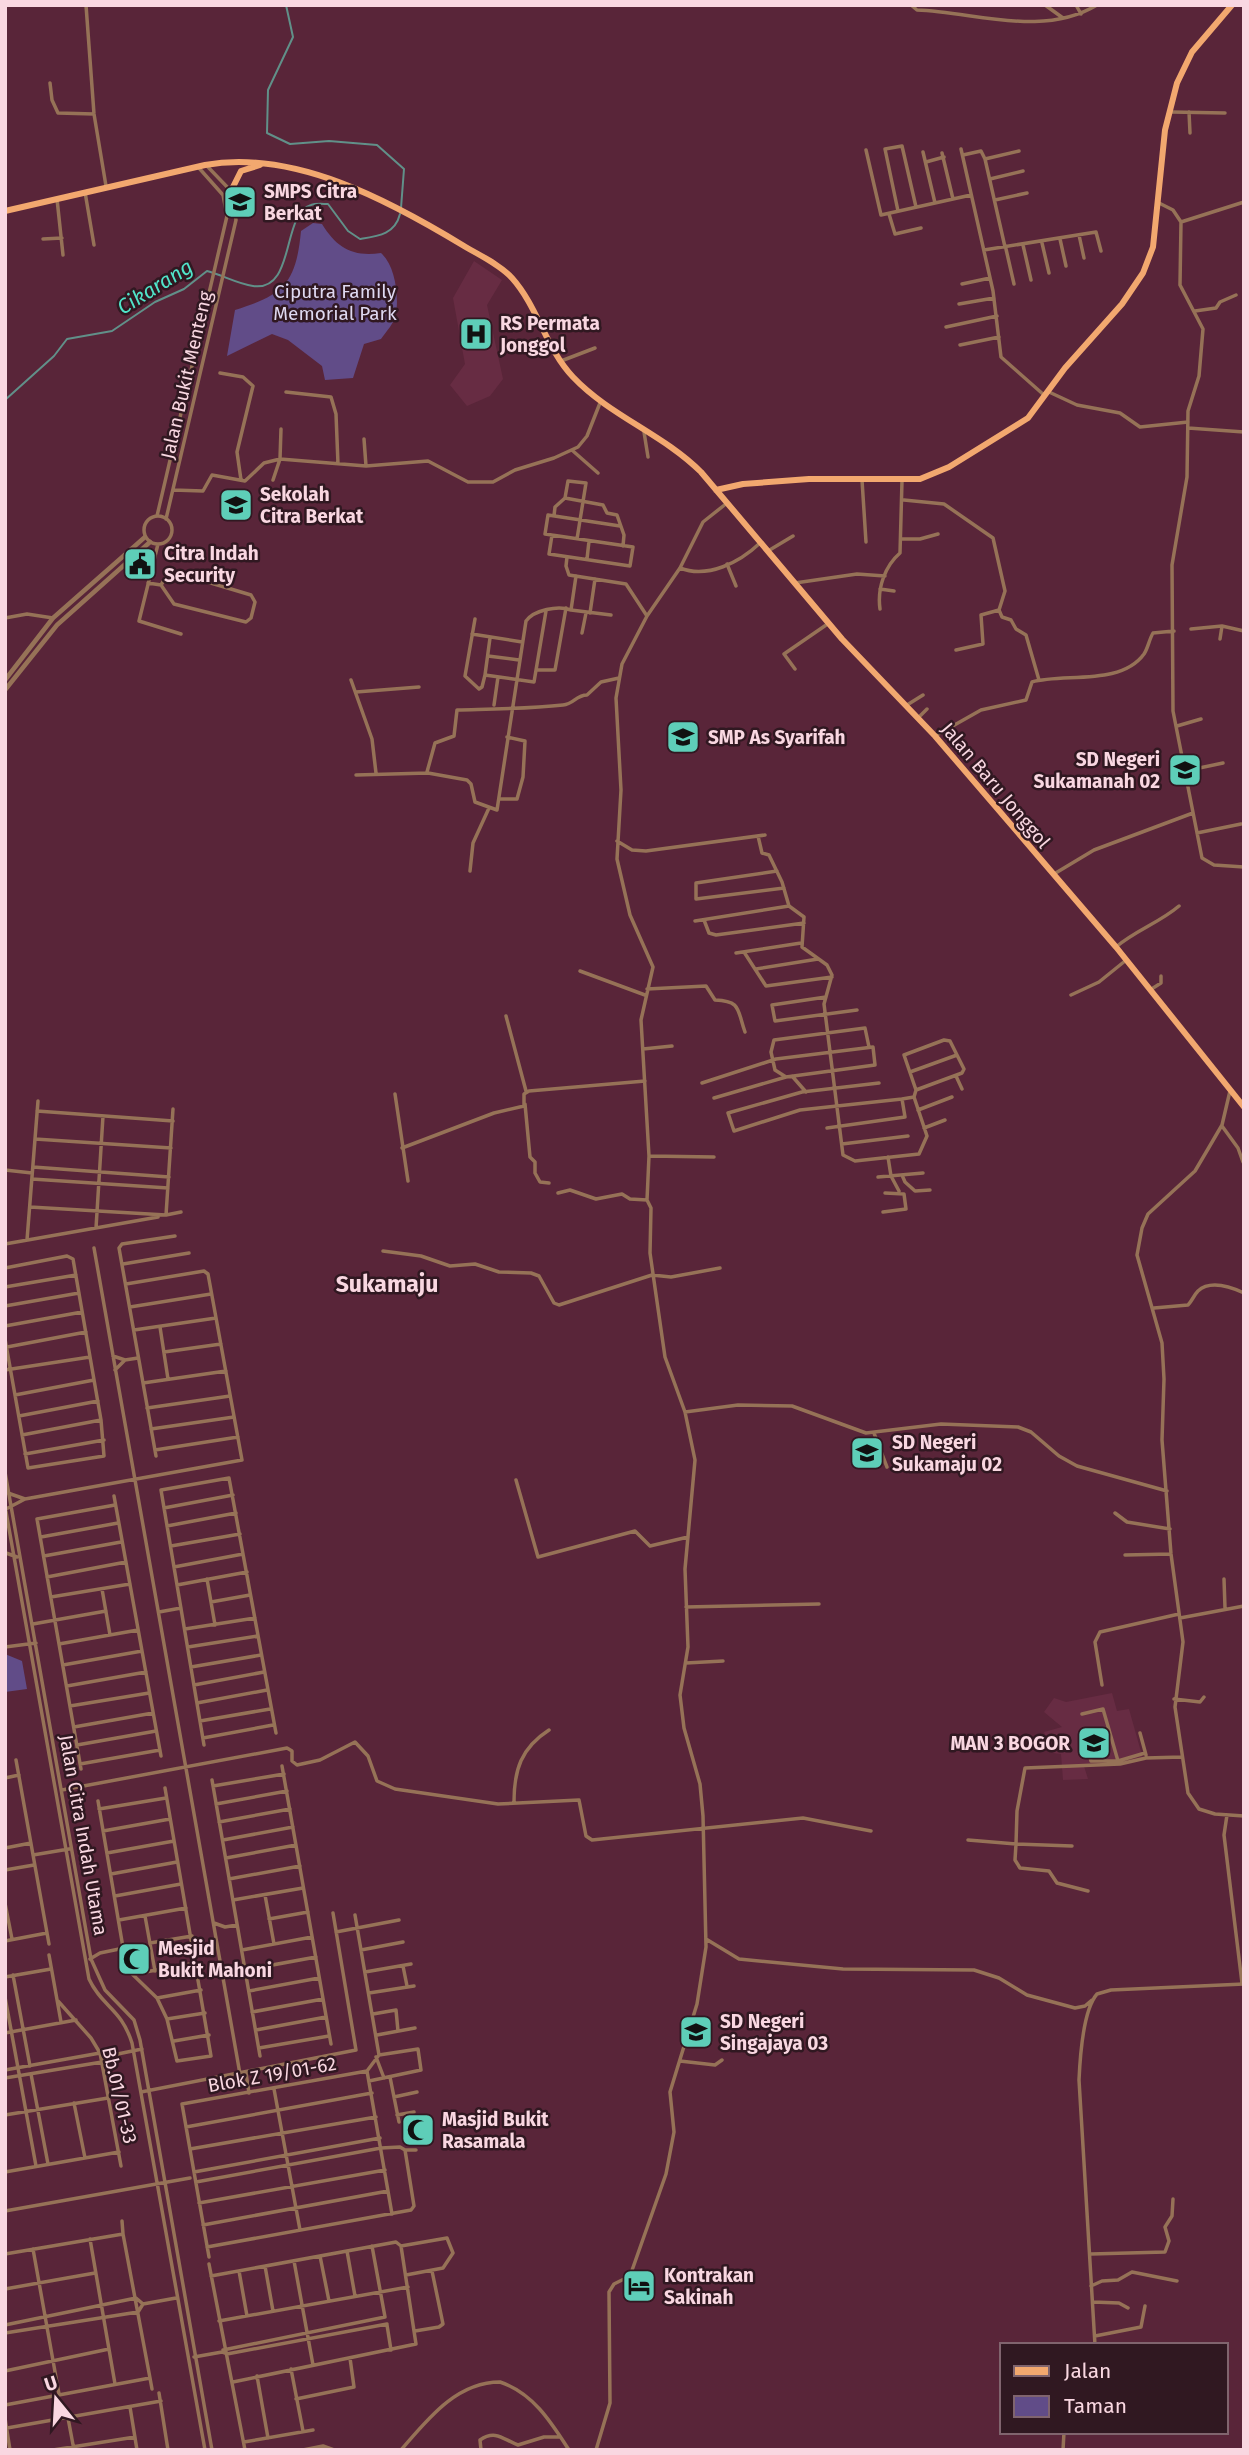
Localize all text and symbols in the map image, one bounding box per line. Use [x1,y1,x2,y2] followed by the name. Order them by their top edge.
[264,180,357,225] place label: SMPS Citra Berkat
[221,183,259,221] school or university icon: SMPS Citra Berkat
[112,254,198,320] water label: Cikarang
[273,280,397,325] park label: Ciputra Family Memorial Park
[156,289,217,461] street label: Jalan Bukit Menteng
[499,312,600,357] place label: RS Permata Jonggol
[457,315,495,353] hospital icon: RS Permata Jonggol
[260,483,364,528] place label: Sekolah Citra Berkat
[217,486,255,524] school or university icon: Sekolah Citra Berkat
[164,542,259,587] place label: Citra Indah Security
[121,545,159,583] public building icon: Citra Indah Security
[664,718,702,756] school or university icon: SMP As Syarifah
[936,718,1055,853] street label: Jalan Baru Jonggol
[708,726,846,749] place label: SMP As Syarifah
[1034,748,1160,793] place label: SD Negeri Sukamanah 02
[1166,751,1204,789] school or university icon: SD Negeri Sukamanah 02
[336,1270,438,1298] district label: Sukamaju
[892,1431,1002,1476] place label: SD Negeri Sukamaju 02
[848,1434,886,1472] school or university icon: SD Negeri Sukamaju 02
[1075,1724,1113,1762] school or university icon: MAN 3 BOGOR
[950,1732,1070,1755] place label: MAN 3 BOGOR
[54,1733,113,1937] street label: Jalan Citra Indah Utama
[158,1937,272,1982] place label: Mesjid Bukit Mahoni
[115,1940,153,1978] mosque icon: Mesjid Bukit Mahoni
[720,2010,828,2055] place label: SD Negeri Singajaya 03
[677,2013,715,2051] school or university icon: SD Negeri Singajaya 03
[97,2044,142,2146] street label: Bb.01/01-33
[206,2052,338,2097] street label: Blok Z 19/01-62
[442,2108,549,2153] place label: Masjid Bukit Rasamala
[399,2111,437,2149] mosque icon: Masjid Bukit Rasamala
[664,2264,754,2309] place label: Kontrakan Sakinah
[620,2267,658,2305] hotel icon: Kontrakan Sakinah
[1000,2343,1228,2434] legend
[1064,2358,1111,2384] text: Jalan
[21,2364,91,2434] north arrow
[41,2370,60,2396] text: U
[1064,2393,1127,2419] text: Taman

